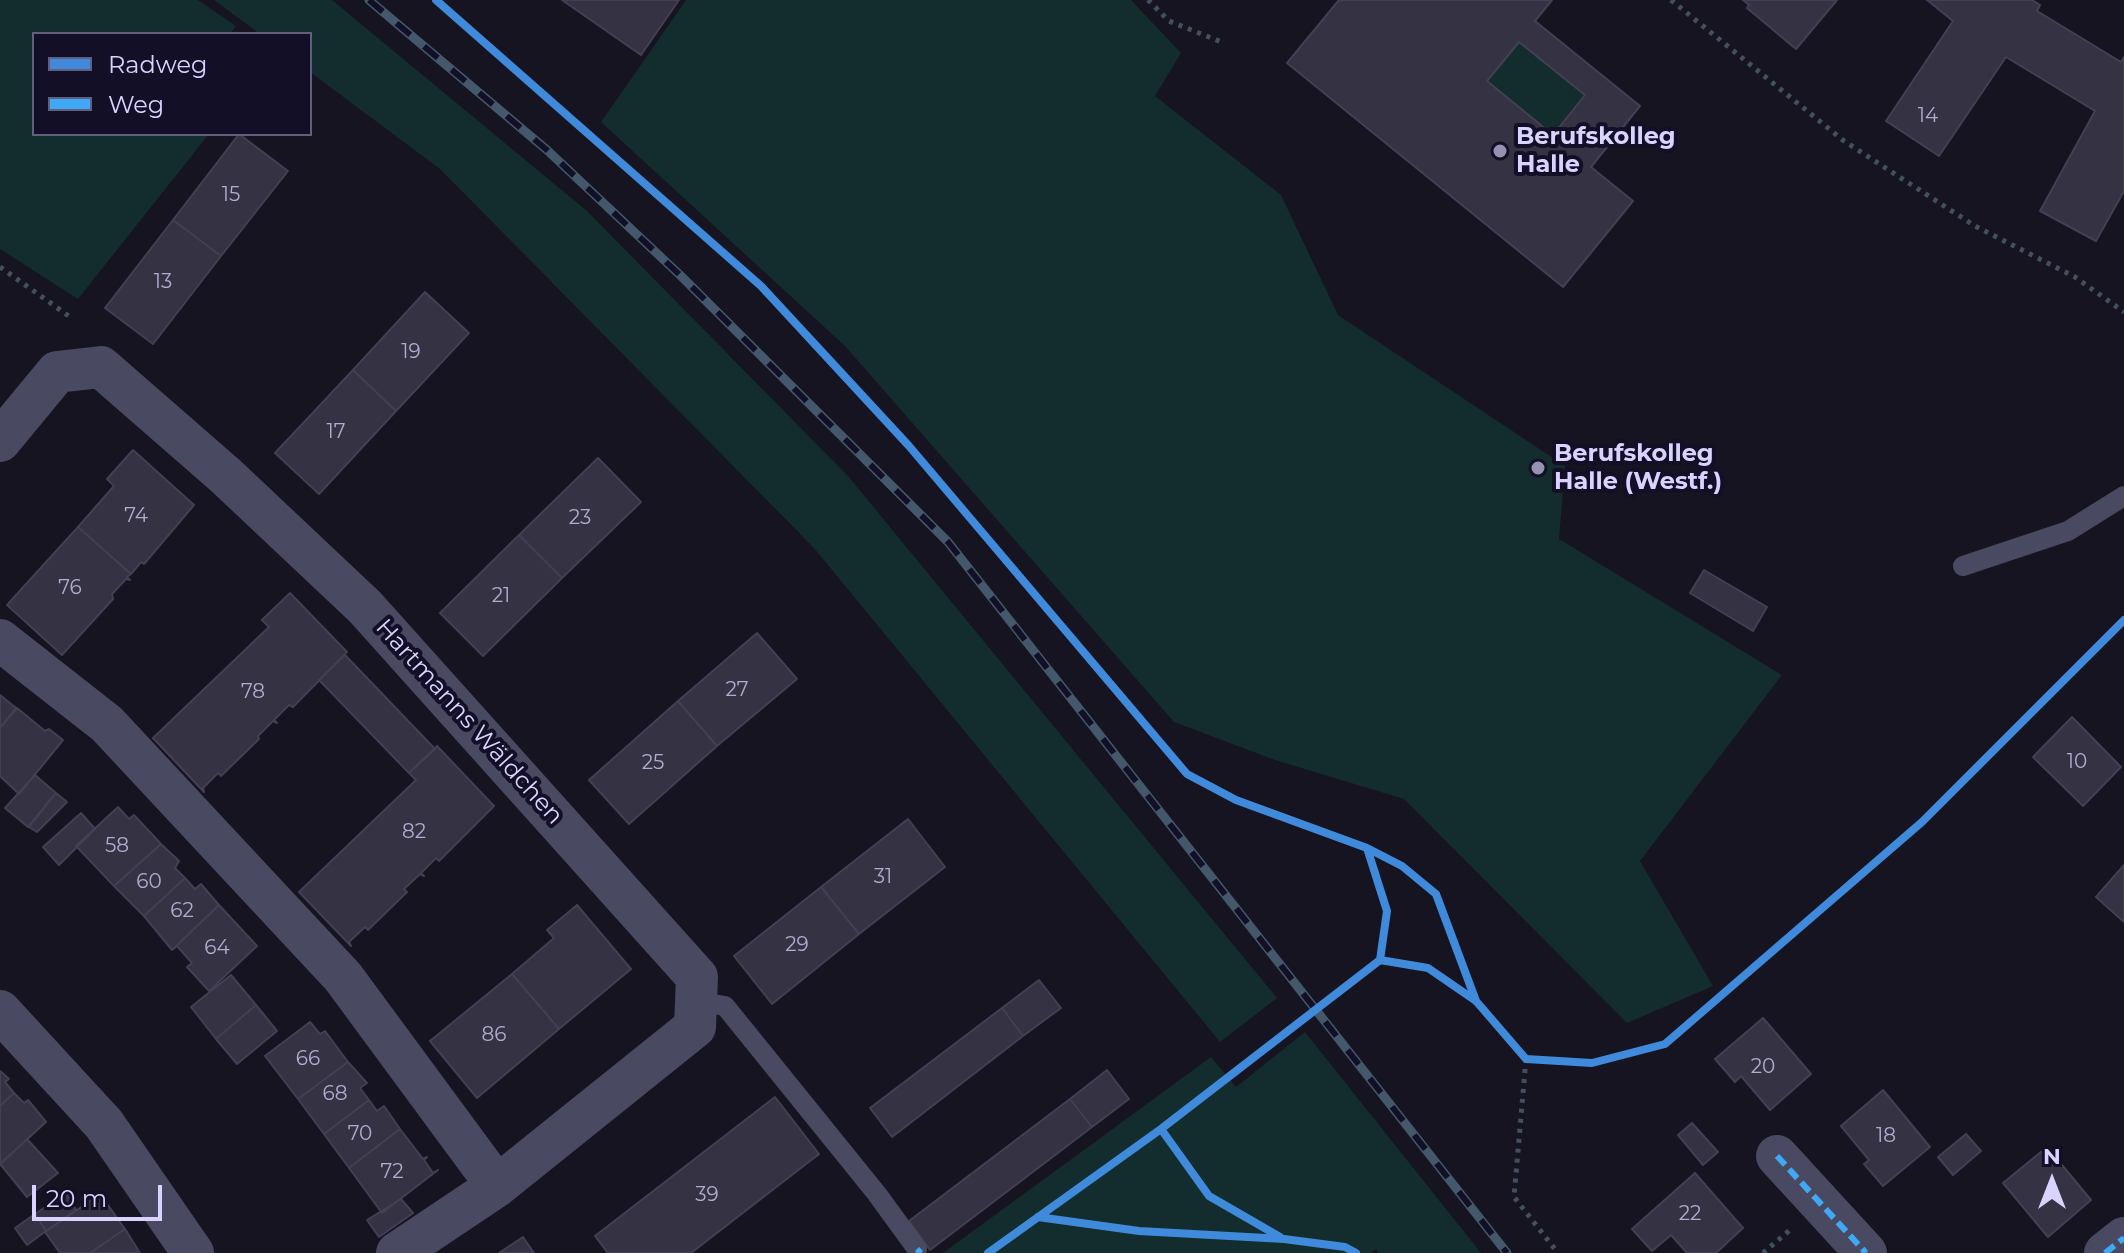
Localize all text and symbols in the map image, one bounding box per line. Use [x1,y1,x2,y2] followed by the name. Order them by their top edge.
[32,32,312,136] legend
[108,50,207,79] text: Radweg
[108,90,164,119] text: Weg
[1918,104,1938,128] house number: 14
[1516,123,1676,179] place label: Berufskolleg Halle
[1491,142,1509,160] marker: Berufskolleg Halle
[222,183,240,207] house number: 15
[154,270,172,294] house number: 13
[401,340,421,364] house number: 19
[327,420,345,444] house number: 17
[1554,440,1722,496] place label: Berufskolleg Halle (Westf.)
[1529,459,1547,477] marker: Berufskolleg Halle (Westf.)
[124,504,148,528] house number: 74
[569,506,591,530] house number: 23
[58,576,82,600] house number: 76
[492,584,510,608] house number: 21
[369,614,569,830] street label: Hartmanns Wäldchen
[725,678,749,702] house number: 27
[241,680,265,704] house number: 78
[2067,750,2087,774] house number: 10
[642,751,664,775] house number: 25
[402,820,426,844] house number: 82
[105,834,129,858] house number: 58
[874,865,892,889] house number: 31
[136,870,162,894] house number: 60
[170,899,194,923] house number: 62
[785,933,809,957] house number: 29
[204,936,230,960] house number: 64
[482,1023,506,1047] house number: 86
[296,1047,320,1071] house number: 66
[1751,1055,1775,1079] house number: 20
[323,1082,347,1106] house number: 68
[348,1122,372,1146] house number: 70
[1876,1124,1896,1148] house number: 18
[2012,1141,2092,1221] north arrow
[2043,1143,2061,1170] text: N
[380,1160,404,1184] house number: 72
[36,1169,166,1219] scale bar
[695,1183,719,1207] house number: 39
[46,1184,107,1213] text: 20 m
[1679,1202,1701,1226] house number: 22

